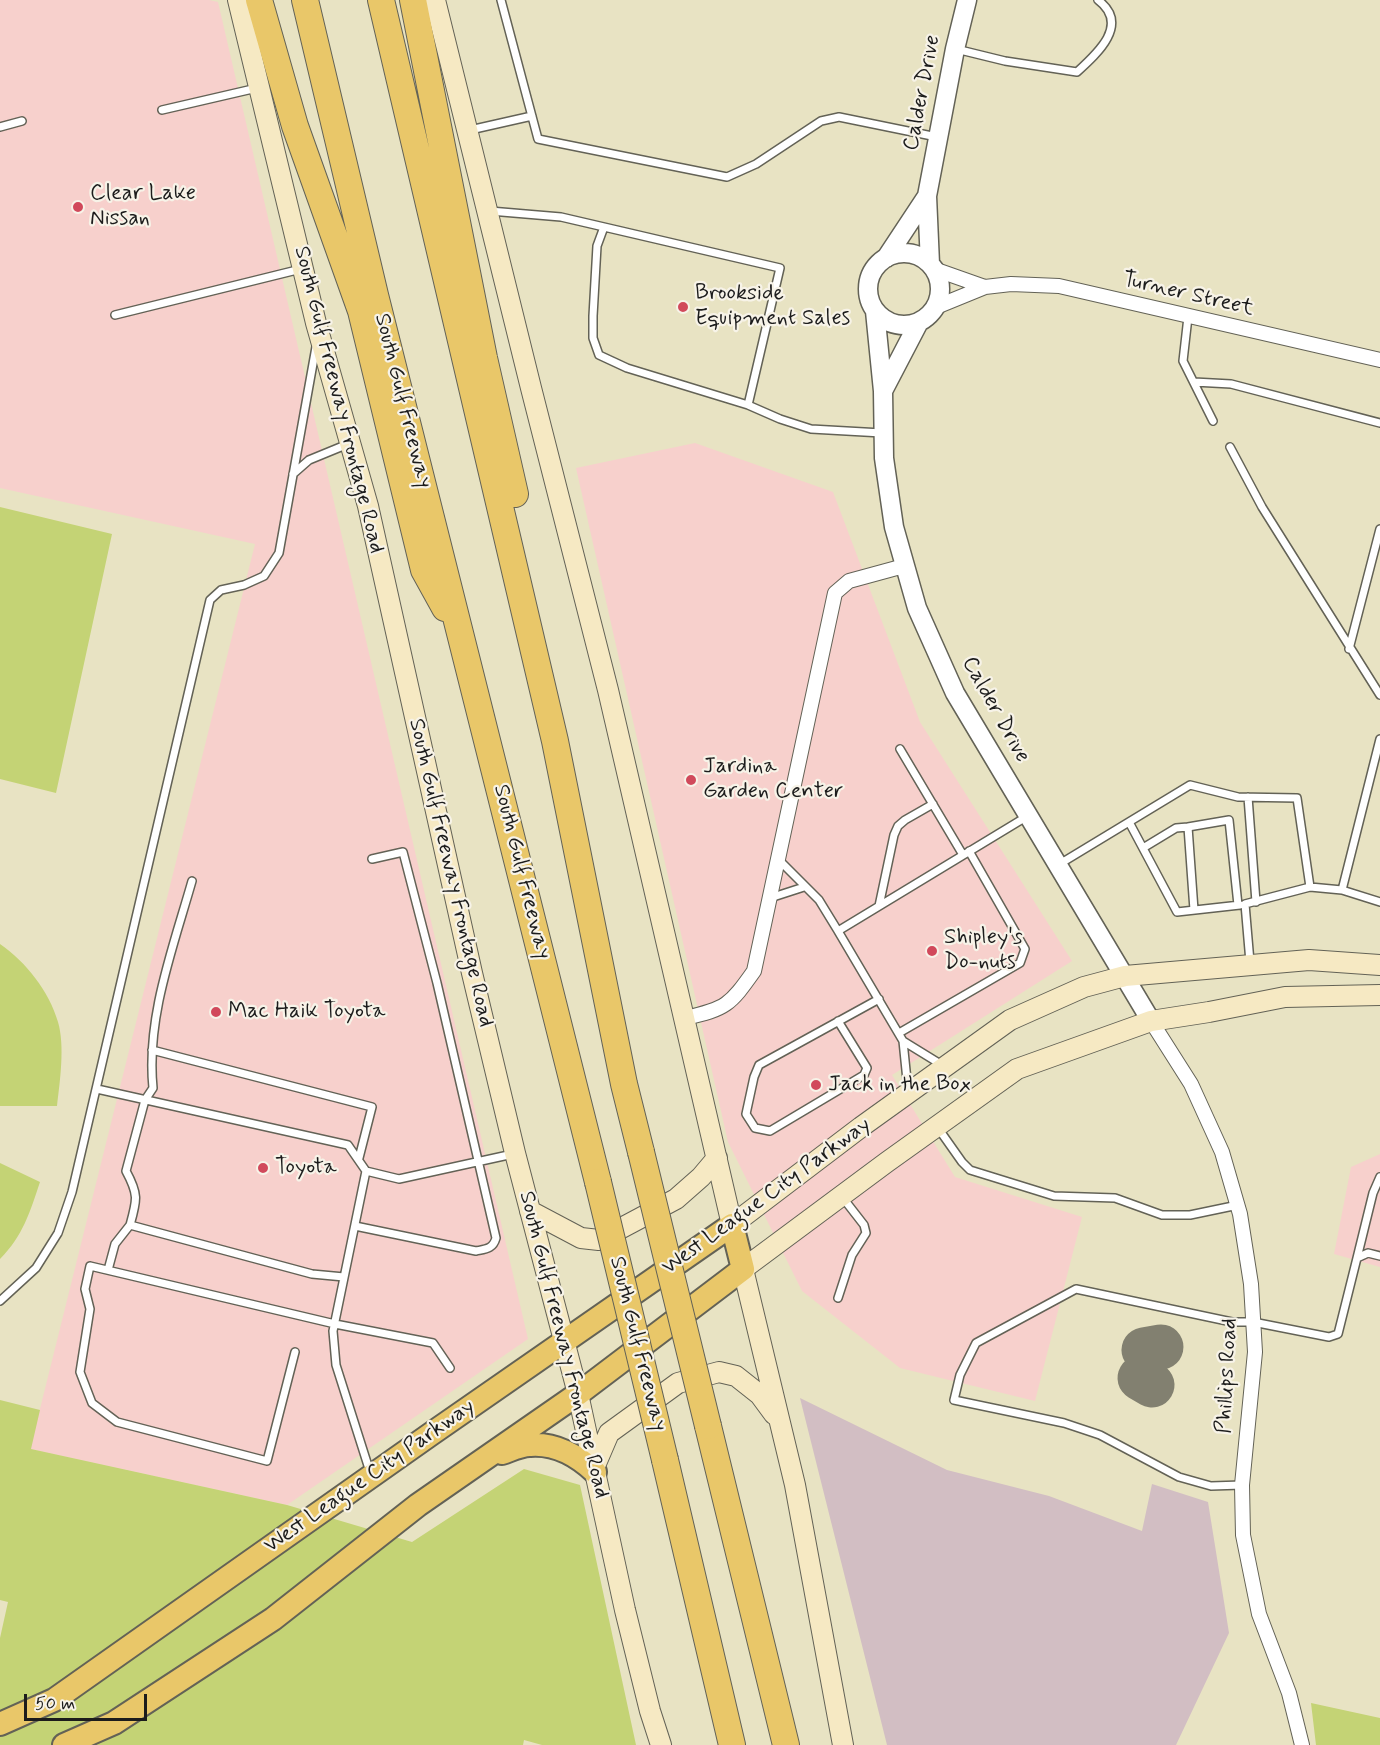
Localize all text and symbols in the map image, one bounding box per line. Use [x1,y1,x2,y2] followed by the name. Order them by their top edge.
[899,33,947,153] street label: Calder Drive
[90,181,196,232] place label: Clear Lake Nissan
[71,200,85,214] marker: Clear Lake Nissan
[287,244,389,556] street label: South Gulf Freeway Frontage Road
[1120,267,1256,323] street label: Turner Street
[695,281,850,332] place label: Brookside Equipment Sales
[676,300,690,314] marker: Brookside Equipment Sales
[368,311,436,491] street label: South Gulf Freeway
[955,652,1035,768] street label: Calder Drive
[402,716,498,1030] street label: South Gulf Freeway Frontage Road
[703,754,843,806] place label: Jardina Garden Center
[684,773,698,787] marker: Jardina Garden Center
[487,782,555,962] street label: South Gulf Freeway
[944,925,1023,976] place label: Shipley's Do-nuts
[925,944,939,958] marker: Shipley's Do-nuts
[228,999,386,1025] place label: Mac Haik Toyota
[209,1005,223,1019] marker: Mac Haik Toyota
[828,1072,971,1098] place label: Jack in the Box
[809,1078,823,1092] marker: Jack in the Box
[658,1112,876,1282] street label: West League City Parkway
[275,1155,337,1181] place label: Toyota
[256,1161,270,1175] marker: Toyota
[512,1189,614,1501] street label: South Gulf Freeway Frontage Road
[603,1254,671,1434] street label: South Gulf Freeway
[1212,1318,1244,1434] street label: Phillips Road
[260,1394,480,1560] street label: West League City Parkway
[27,1682,150,1720] scale bar
[35,1692,75,1716] text: 50 m

